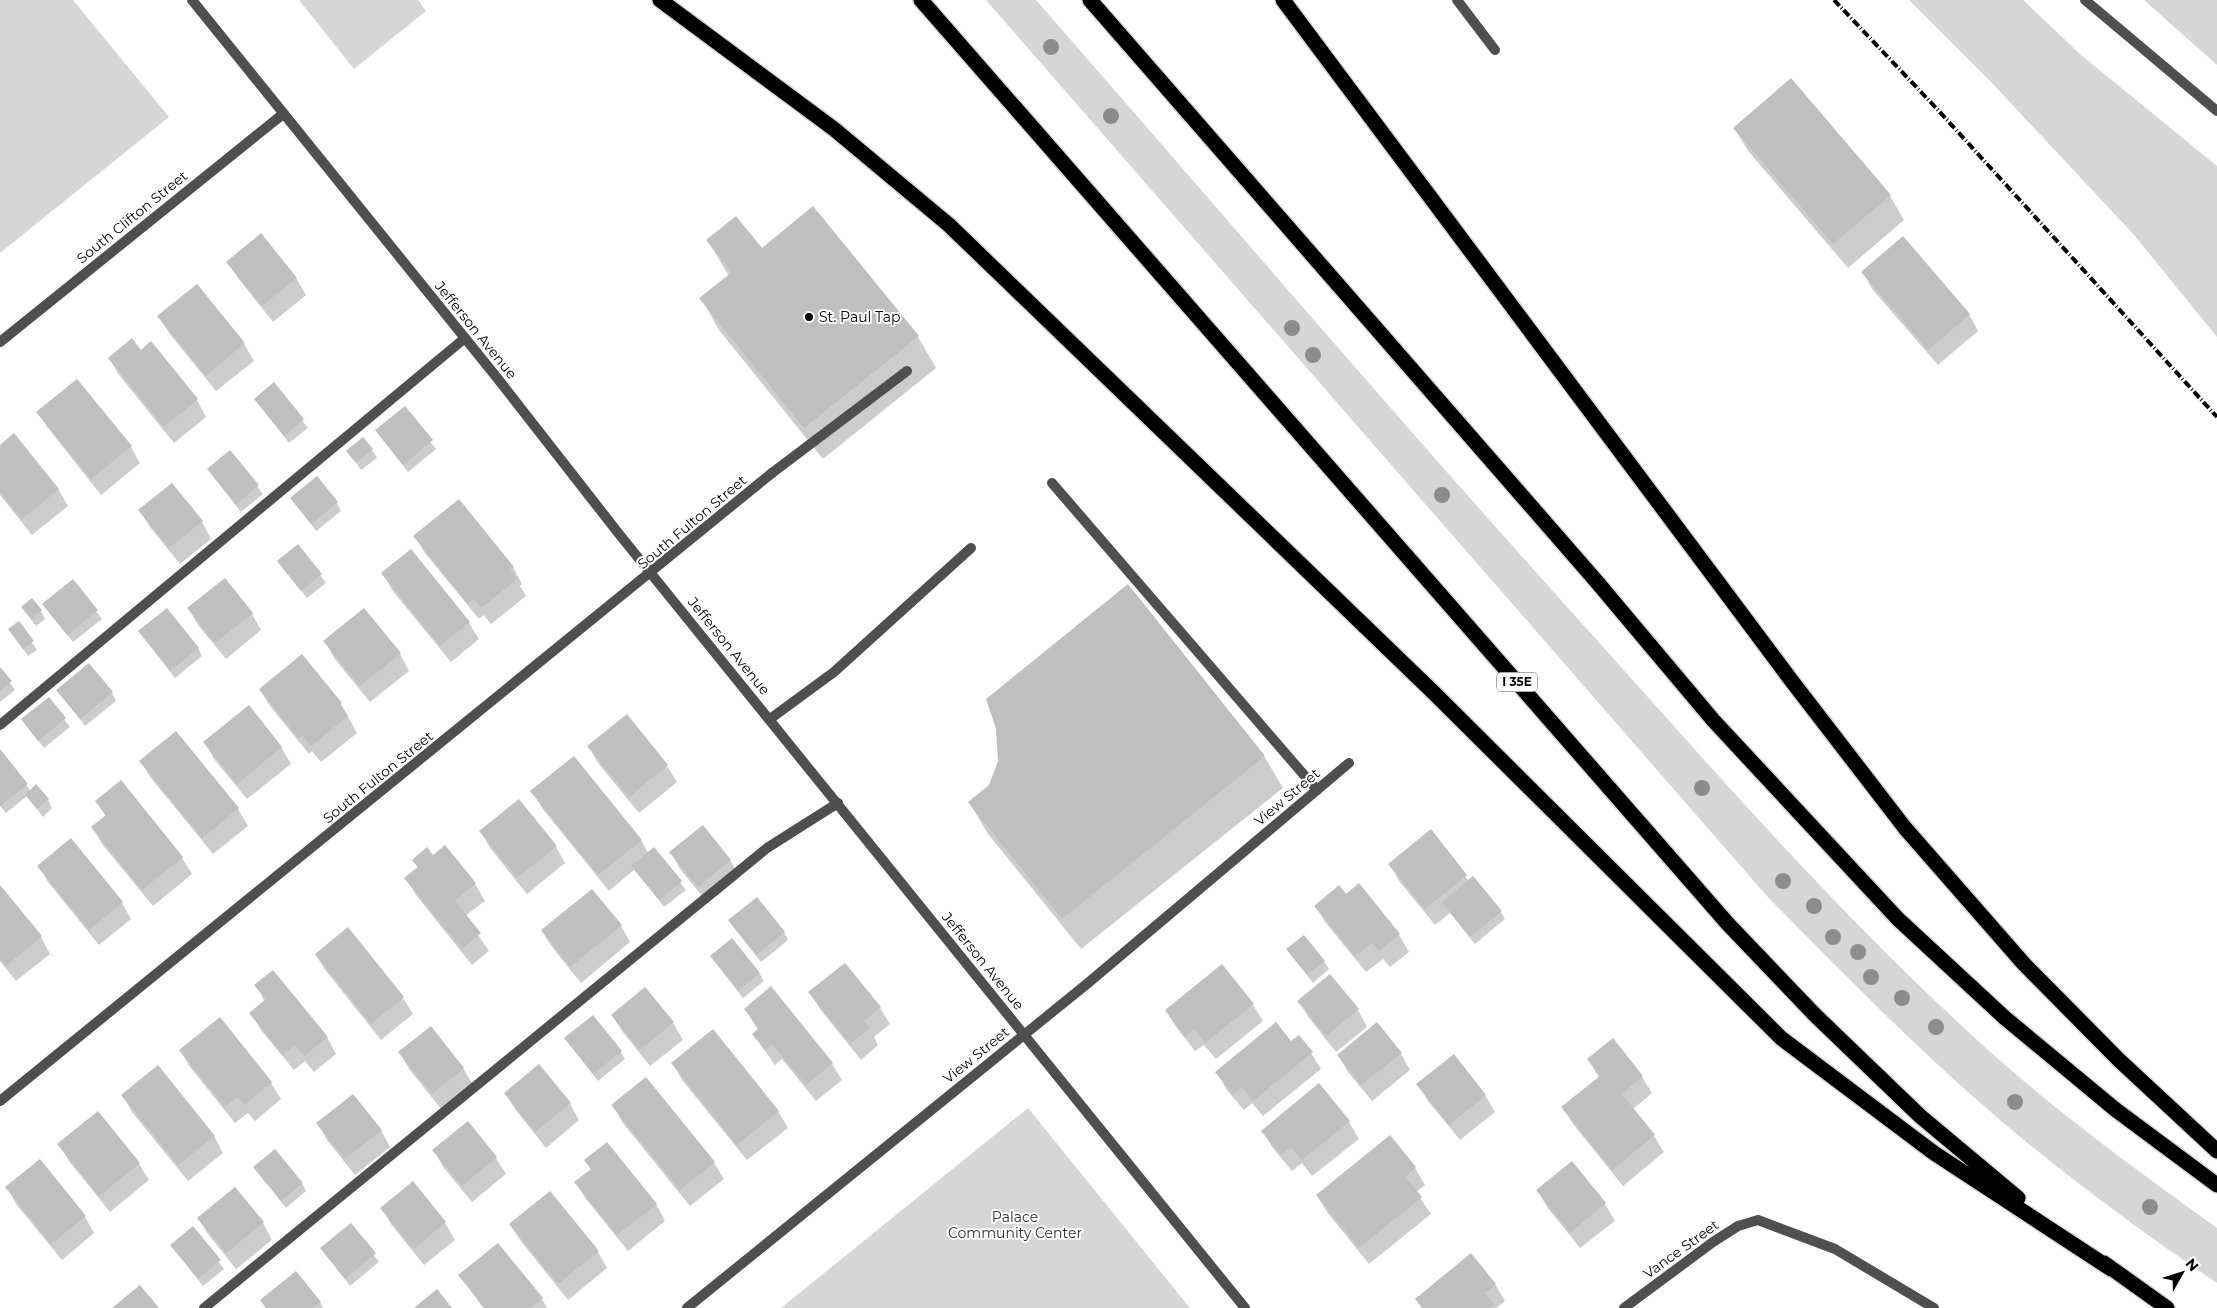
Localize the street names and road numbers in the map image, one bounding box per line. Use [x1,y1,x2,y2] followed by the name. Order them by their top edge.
[73,167,191,267] street label: South Clifton Street
[430,277,521,382] street label: Jefferson Avenue
[634,471,750,573] street label: South Fulton Street
[683,593,774,698] street label: Jefferson Avenue
[1497,672,1537,692] road number: I 35E
[319,727,437,827] street label: South Fulton Street
[1251,764,1324,830] street label: View Street
[937,908,1028,1013] street label: Jefferson Avenue
[939,1023,1013,1087] street label: View Street
[1640,1215,1723,1282] street label: Vance Street

